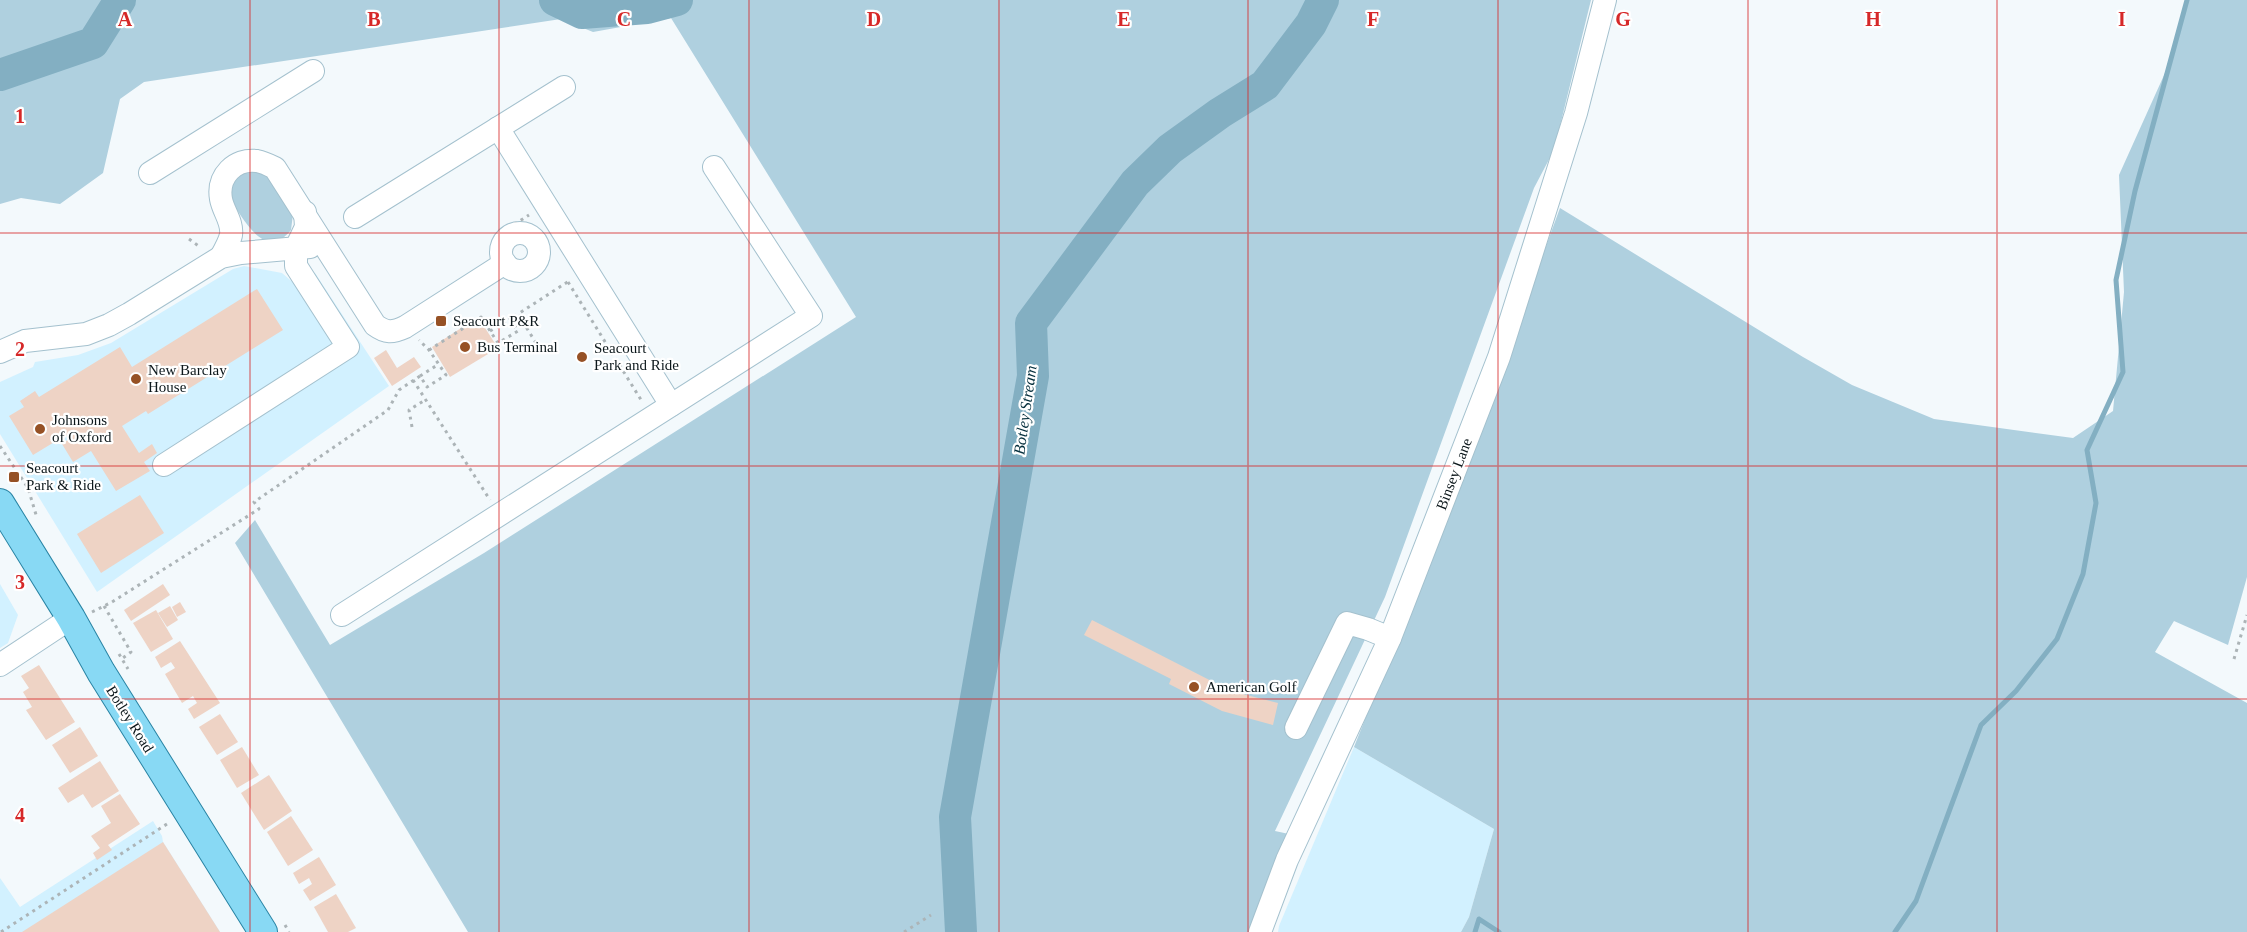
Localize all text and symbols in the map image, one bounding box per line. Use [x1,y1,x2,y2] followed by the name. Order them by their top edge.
[118,8,133,30] text: A
[367,8,381,30] text: B
[617,8,631,30] text: C
[867,8,881,30] text: D
[1117,8,1131,30] text: E
[1367,8,1379,30] text: F
[1615,8,1631,30] text: G
[1865,8,1881,30] text: H
[2118,8,2126,30] text: I
[15,105,25,127] text: 1
[453,313,539,329] place label: Seacourt P&R
[434,314,448,328] marker: Seacourt P&R
[15,338,25,360] text: 2
[477,339,558,355] place label: Bus Terminal
[458,340,472,354] marker: Bus Terminal
[594,340,679,373] place label: Seacourt Park and Ride
[575,350,589,364] marker: Seacourt Park and Ride
[148,362,227,395] place label: New Barclay House
[1010,364,1041,456] water label: Botley Stream
[129,372,143,386] marker: New Barclay House
[52,412,112,445] place label: Johnsons of Oxford
[33,422,47,436] marker: Johnsons of Oxford
[1433,436,1475,512] street label: Binsey Lane
[26,460,101,493] place label: Seacourt Park & Ride
[7,470,21,484] marker: Seacourt Park & Ride
[15,571,25,593] text: 3
[1206,679,1296,695] place label: American Golf
[1187,680,1201,694] marker: American Golf
[103,683,157,756] street label: Botley Road
[15,804,25,826] text: 4

